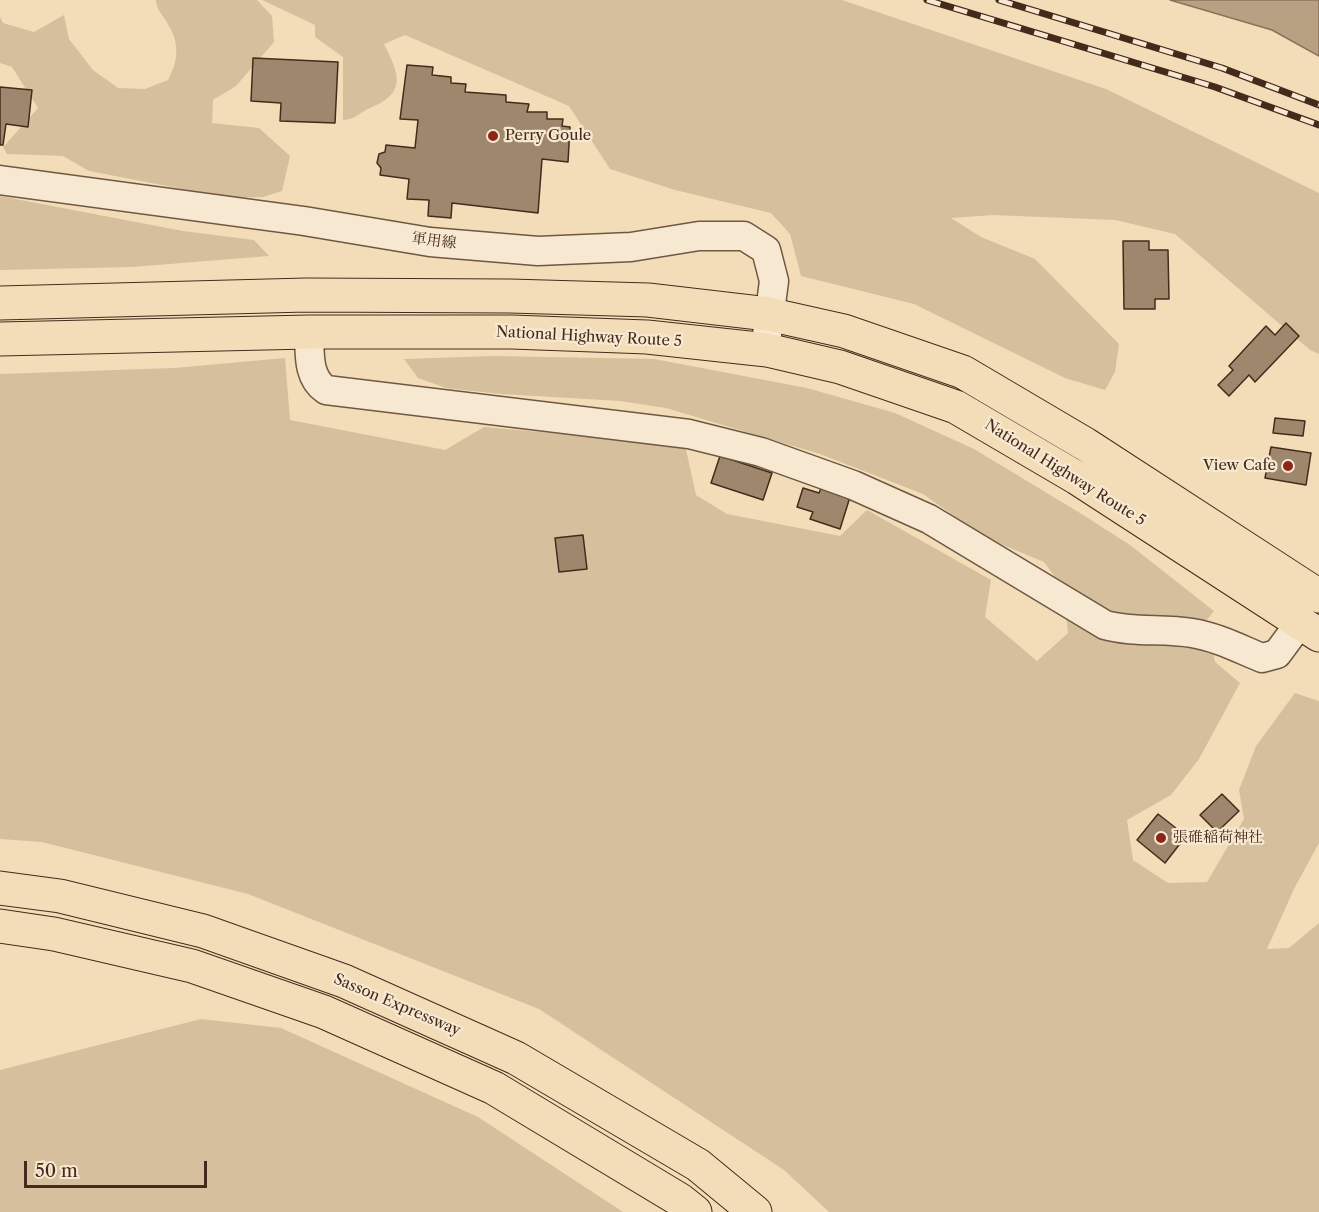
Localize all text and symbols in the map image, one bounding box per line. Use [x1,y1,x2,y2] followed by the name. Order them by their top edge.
[505,127,591,145] place label: Perry Goule
[486,129,500,143] marker: Perry Goule
[411,229,457,253] street label: 軍用線
[496,323,682,351] street label: National Highway Route 5
[981,416,1149,530] street label: National Highway Route 5
[1203,457,1276,475] place label: View Cafe
[1281,459,1295,473] marker: View Cafe
[1173,829,1263,847] place label: 張碓稲荷神社
[1154,831,1168,845] marker: 張碓稲荷神社
[331,970,463,1040] street label: Sasson Expressway
[27,1149,210,1187] scale bar
[35,1160,78,1182] text: 50 m

